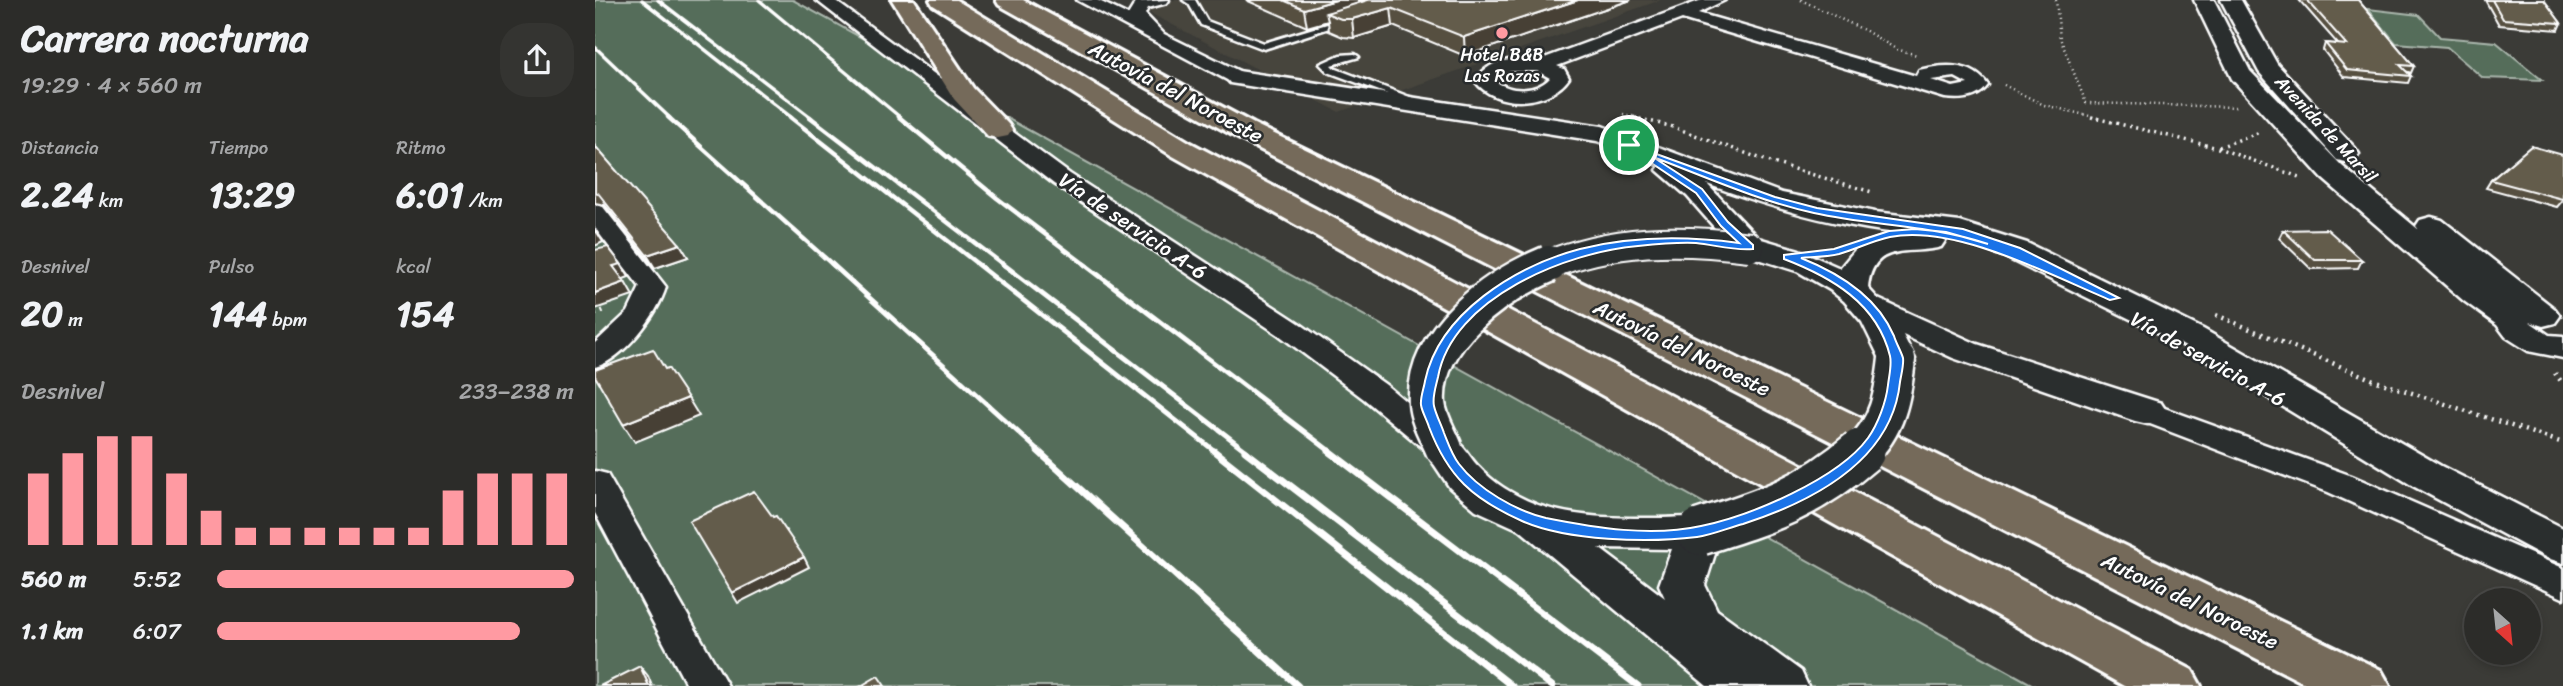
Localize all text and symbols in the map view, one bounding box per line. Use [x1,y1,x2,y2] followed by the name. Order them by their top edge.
[21,5,309,72] text: Carrera nocturna
[500,23,574,97] button: share
[1494,25,1510,41] marker: Hotel B&B Las Rozas
[1081,29,1270,154] street label: Autovía del Noroeste
[1460,39,1544,92] place label: Hotel B&B Las Rozas
[21,65,202,106] text: 19:29 · 4 × 560 m
[2266,66,2386,191] street label: Avenida de Marsil
[1599,115,1659,175] pin
[1610,126,1648,164] icon: arrive
[21,131,99,164] text: Distancia
[209,131,268,164] text: Tiempo
[396,131,446,164] text: Ritmo
[1051,162,1215,290] street label: Vía de servicio A-6
[21,164,94,226] text: 2.24
[209,164,295,226] text: 13:29
[396,164,464,226] text: 6:01
[94,184,123,217] text: km
[464,184,503,217] text: /km
[21,250,90,283] text: Desnivel
[209,250,254,283] text: Pulso
[396,250,431,283] text: kcal
[21,283,63,345] text: 20
[209,283,267,345] text: 144
[396,283,455,345] text: 154
[1586,288,1777,408] street label: Autovía del Noroeste
[2123,300,2293,418] street label: Vía de servicio A-6
[63,303,83,336] text: m
[267,303,307,336] text: bpm
[21,371,104,412] text: Desnivel
[459,371,574,412] text: 233–238 m
[2094,541,2285,661] street label: Autovía del Noroeste
[21,559,86,600] text: 560 m
[133,559,181,600] text: 5:52
[2464,588,2541,665] north arrow
[2464,588,2541,665] map controls
[21,611,84,652] text: 1.1 km
[133,611,181,652] text: 6:07

